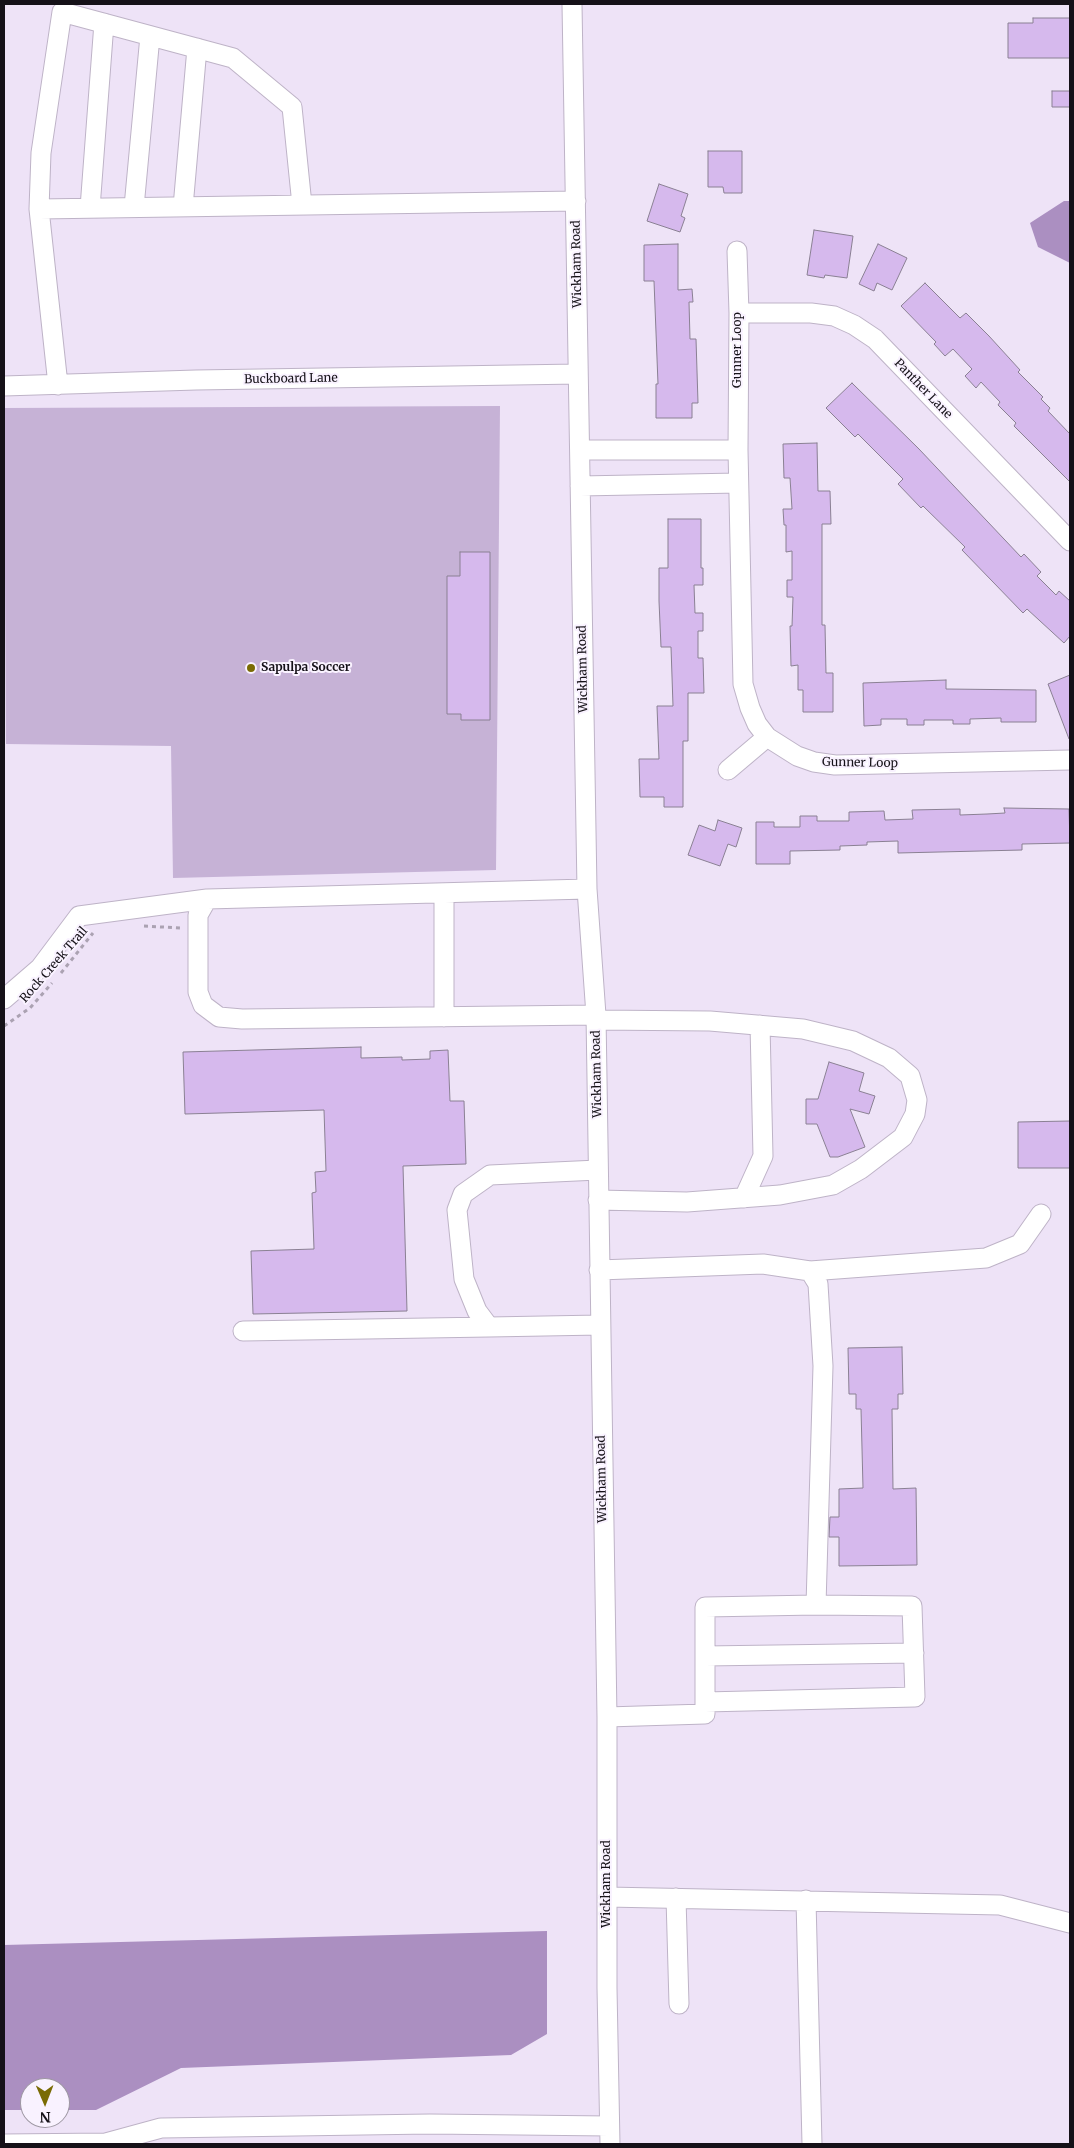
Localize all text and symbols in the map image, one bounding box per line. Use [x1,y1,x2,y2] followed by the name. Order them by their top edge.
[569,220,585,308] street label: Wickham Road
[731,312,745,388] street label: Gunner Loop
[891,356,955,422] street label: Panther Lane
[244,371,338,387] street label: Buckboard Lane
[575,625,591,713] street label: Wickham Road
[261,661,350,675] place label: Sapulpa Soccer
[245,662,257,674] marker: Sapulpa Soccer
[822,755,898,771] street label: Gunner Loop
[17,924,91,1006] street label: Rock Creek Trail
[589,1030,605,1118] street label: Wickham Road
[594,1435,610,1523] street label: Wickham Road
[600,1840,614,1928] street label: Wickham Road
[20,2078,70,2128] north arrow
[40,2108,51,2126] text: N

